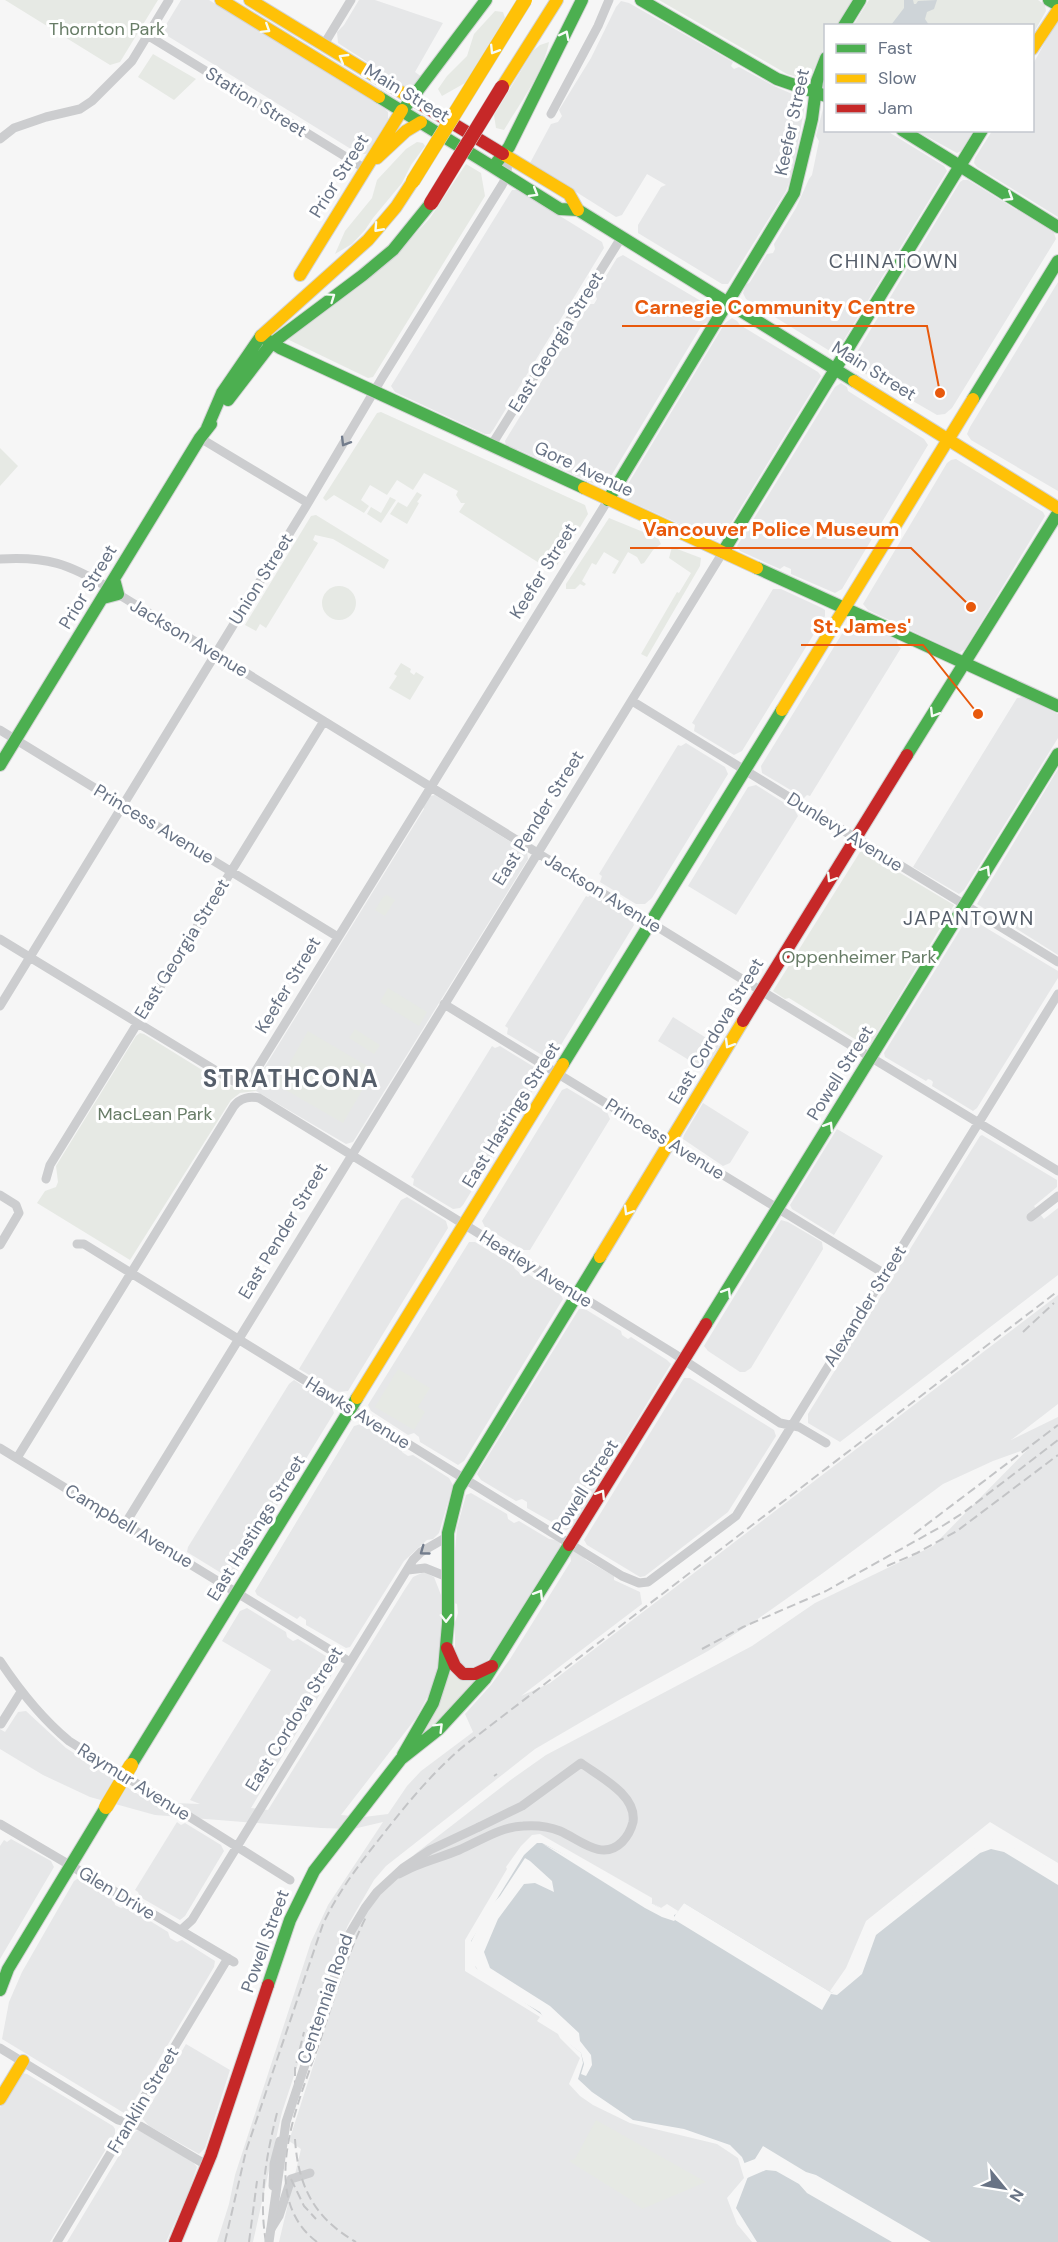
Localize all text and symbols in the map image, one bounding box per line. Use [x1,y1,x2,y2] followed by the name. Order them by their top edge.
[49,17,165,41] park label: Thornton Park
[260,22,271,33] one-way arrow
[824,24,1034,132] legend
[558,31,569,41] one-way arrow
[878,36,913,60] text: Fast
[490,44,502,54] one-way arrow
[339,54,349,65] one-way arrow
[360,58,454,128] street label: Main Street
[201,61,311,143] street label: Station Street
[769,66,815,178] street label: Keefer Street
[878,66,917,90] text: Slow
[878,96,913,120] text: Jam
[304,130,374,222] street label: Prior Street
[528,185,538,197] one-way arrow
[1002,190,1013,201] one-way arrow
[374,221,385,232] one-way arrow
[829,248,959,274] district label: CHINATOWN
[503,267,609,417] street label: East Georgia Street
[622,288,927,326] callout: Carnegie Community Centre
[325,293,336,304] one-way arrow
[635,294,915,320] text: Carnegie Community Centre
[827,336,921,406] street label: Main Street
[340,436,352,446] one-way arrow
[531,436,637,502] street label: Gore Avenue
[630,510,911,548] callout: Vancouver Police Museum
[643,516,899,542] text: Vancouver Police Museum
[504,519,582,623] street label: Keefer Street
[223,529,299,629] street label: Union Street
[53,540,123,634] street label: Prior Street
[126,593,252,683] street label: Jackson Avenue
[801,607,923,645] callout: St. James'
[813,613,911,639] text: St. James'
[931,706,942,717] one-way arrow
[487,746,589,890] street label: East Pender Street
[89,779,219,869] street label: Princess Avenue
[783,787,907,877] street label: Dunlevy Avenue
[540,847,666,939] street label: Jackson Avenue
[979,866,991,876] one-way arrow
[827,872,839,882] one-way arrow
[129,874,235,1024] street label: East Georgia Street
[903,905,1035,931] district label: JAPANTOWN
[250,932,326,1038] street label: Keefer Street
[781,945,937,969] park label: Oppenheimer Park
[663,953,769,1109] street label: East Cordova Street
[801,1021,879,1125] street label: Powell Street
[456,1038,566,1192] street label: East Hastings Street
[725,1038,736,1048] one-way arrow
[203,1063,379,1094] district label: STRATHCONA
[601,1093,729,1185] street label: Princess Avenue
[97,1102,213,1126] park label: MacLean Park
[821,1121,832,1132] one-way arrow
[233,1158,333,1304] street label: East Pender Street
[623,1205,635,1215] one-way arrow
[475,1225,597,1313] street label: Heatley Avenue
[818,1241,912,1371] street label: Alexander Street
[719,1287,730,1298] one-way arrow
[301,1371,415,1455] street label: Hawks Avenue
[546,1435,624,1539] street label: Powell Street
[201,1451,311,1605] street label: East Hastings Street
[60,1478,198,1574] street label: Campbell Avenue
[594,1490,606,1500] one-way arrow
[420,1544,431,1555] one-way arrow
[532,1590,544,1600] one-way arrow
[440,1613,453,1622] one-way arrow
[240,1642,348,1796] street label: East Cordova Street
[432,1724,443,1734] one-way arrow
[73,1738,195,1826] street label: Raymur Avenue
[74,1861,160,1925] street label: Glen Drive
[235,1886,295,1996] street label: Powell Street
[292,1931,358,2067] street label: Centennial Road
[102,2042,184,2158] street label: Franklin Street
[974,2158,1034,2218] north arrow
[1005,2185,1029,2206] text: N

